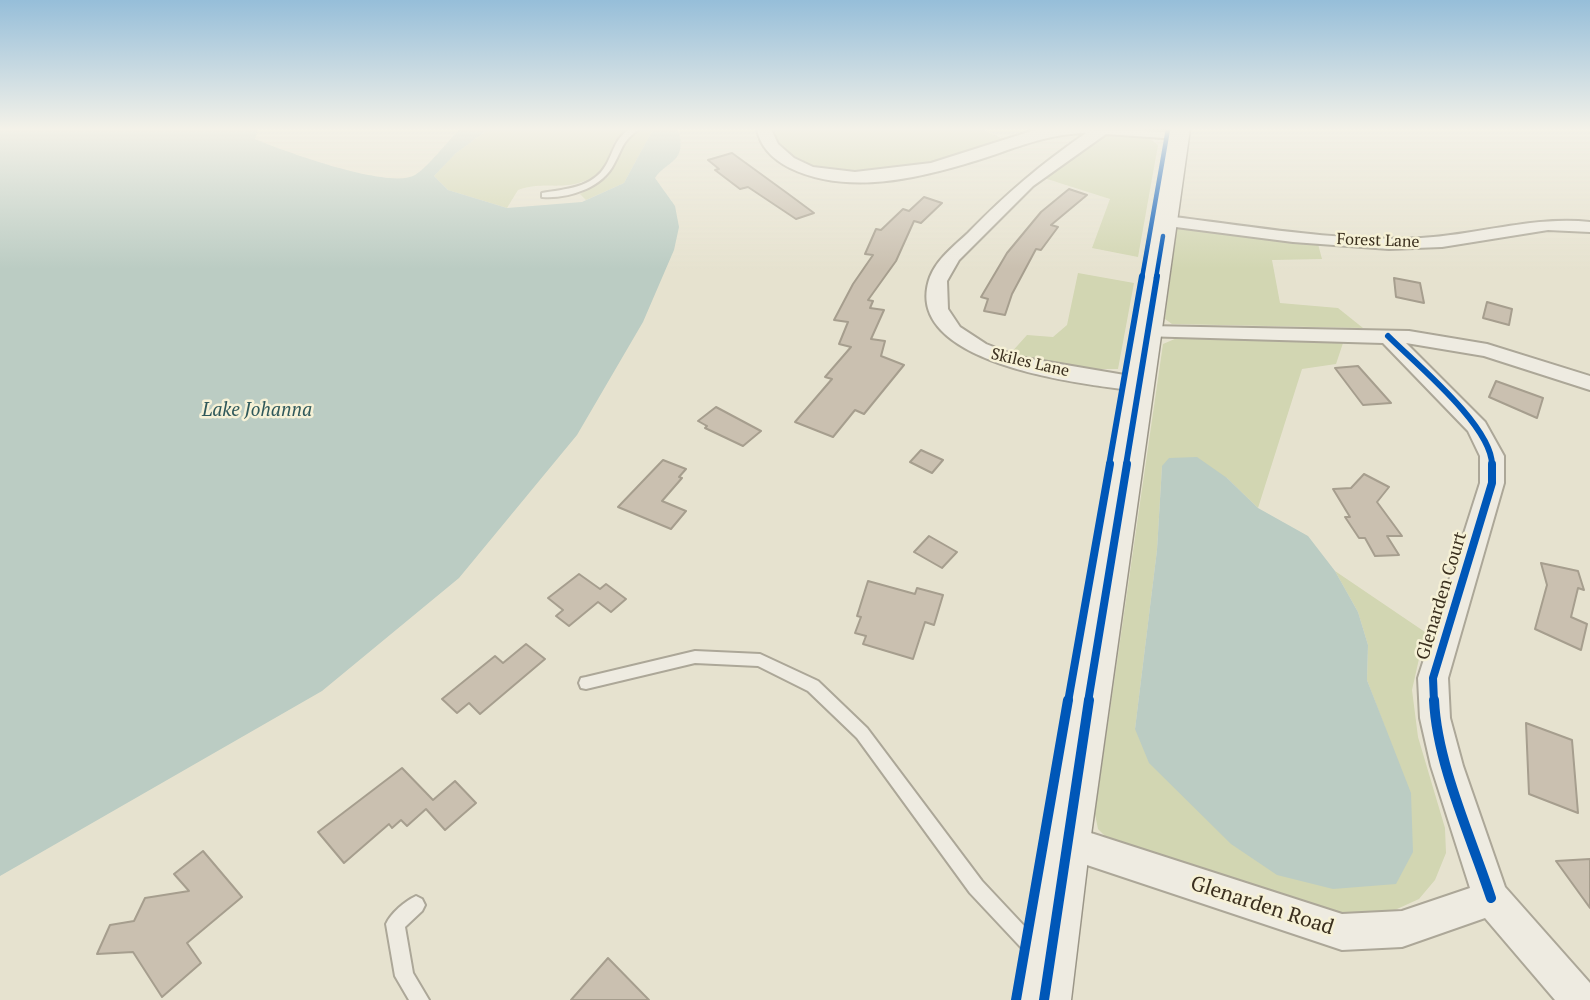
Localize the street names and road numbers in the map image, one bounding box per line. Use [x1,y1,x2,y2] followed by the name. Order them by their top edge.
[1336,230,1420,252] street label: Forest Lane
[989,345,1071,381] street label: Skiles Lane
[1412,529,1472,663] street label: Glenarden Court
[1187,871,1337,941] street label: Glenarden Road

